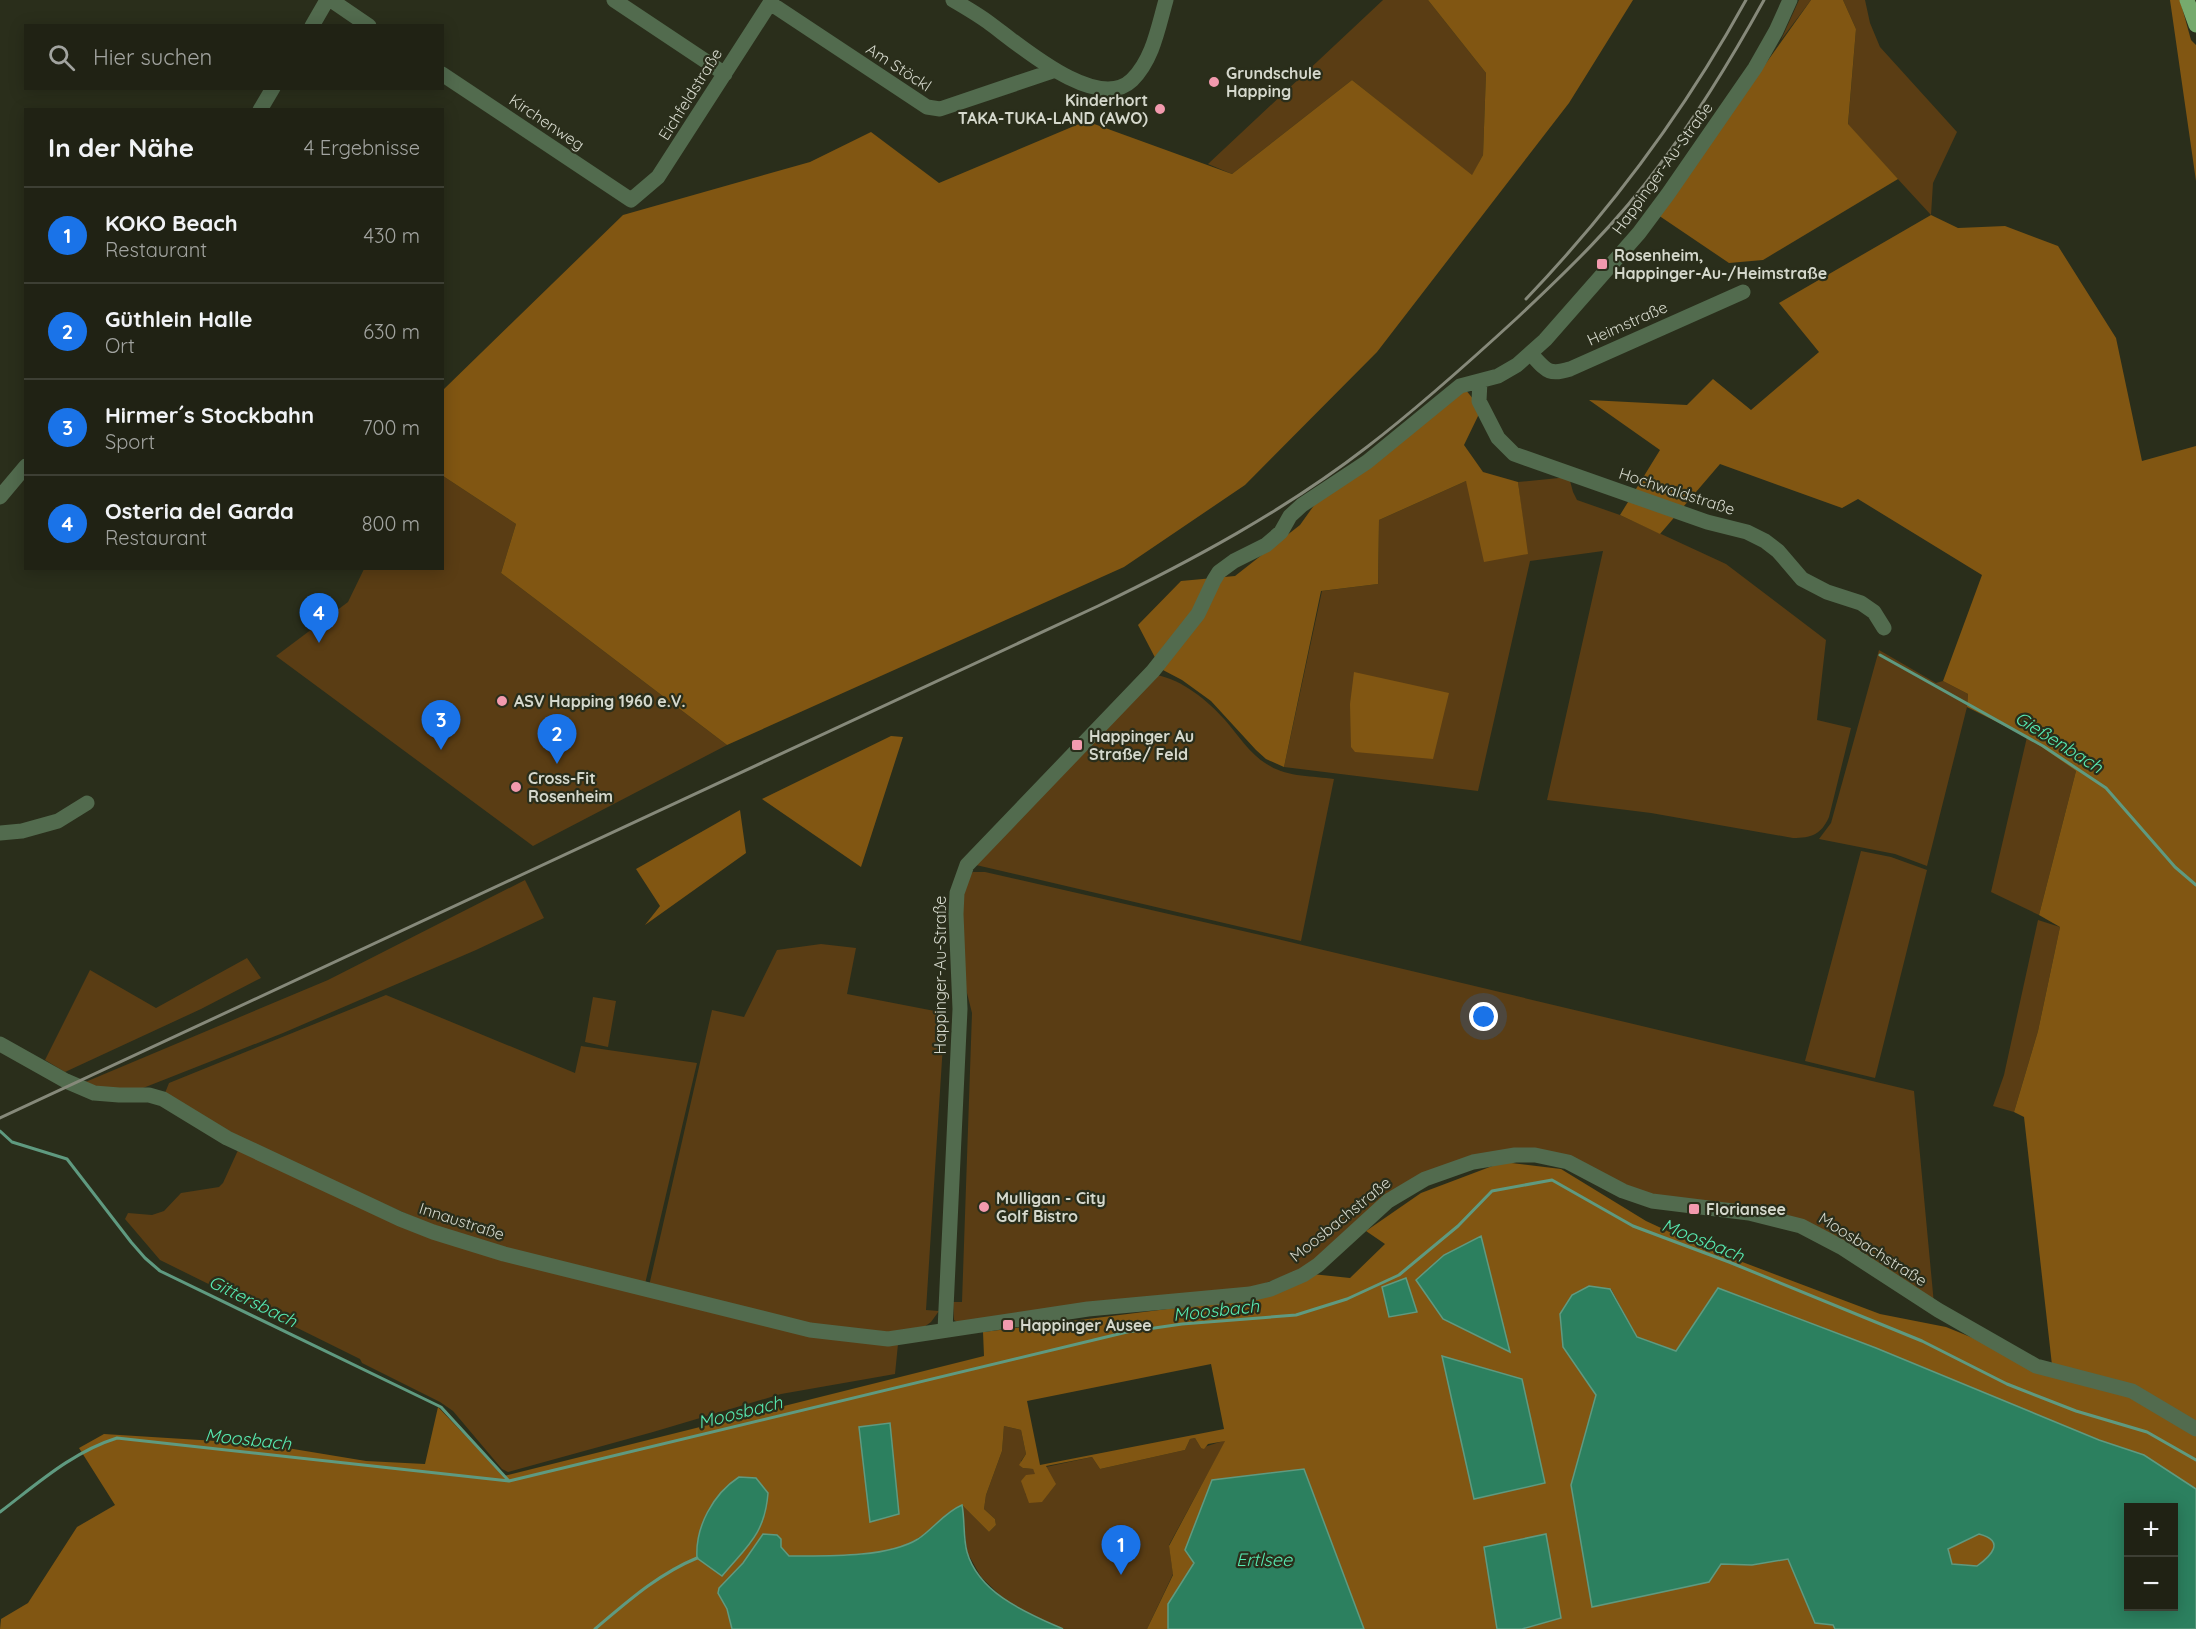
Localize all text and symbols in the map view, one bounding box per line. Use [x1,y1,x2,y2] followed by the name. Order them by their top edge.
[24,24,444,90] search box
[863,39,935,95] street label: Am Stöckl
[45,41,78,74] icon: search
[93,43,212,71] text: Hier suchen
[654,44,726,144] street label: Eichfeldstraße
[1226,63,1321,101] place label: Grundschule Happing
[1207,75,1221,89] marker: Grundschule Happing
[505,89,589,155] street label: Kirchenweg
[958,90,1148,128] place label: Kinderhort TAKA-TUKA-LAND (AWO)
[1607,98,1717,238] street label: Happinger-Au-Straße
[1153,102,1167,116] marker: Kinderhort TAKA-TUKA-LAND (AWO)
[48,131,194,164] text: In der Nähe
[304,135,420,160] text: 4 Ergebnisse
[105,209,238,237] text: KOKO Beach
[64,223,71,248] text: 1
[363,223,420,248] text: 430 m
[105,237,207,262] text: Restaurant
[1614,245,1827,283] place label: Rosenheim, Happinger-Au-/Heimstraße
[1595,257,1609,271] marker: Rosenheim, Happinger-Au-/Heimstraße
[1584,296,1670,350] street label: Heimstraße
[105,305,253,333] text: Güthlein Halle
[62,319,73,344] text: 2
[363,319,420,344] text: 630 m
[105,333,135,358] text: Ort
[105,401,314,429] text: Hirmer´s Stockbahn
[62,415,73,440] text: 3
[362,415,420,440] text: 700 m
[105,429,155,454] text: Sport
[1616,463,1738,519] street label: Hochwaldstraße
[105,497,294,525] text: Osteria del Garda
[62,511,73,536] text: 4
[362,511,420,536] text: 800 m
[105,525,207,550] text: Restaurant
[300,594,338,643] pin: 4
[514,691,685,711] place label: ASV Happing 1960 e.V.
[495,694,509,708] marker: ASV Happing 1960 e.V.
[422,700,460,750] pin: 3
[2011,706,2108,778] water label: Gießenbach
[538,714,576,764] pin: 2
[1089,726,1194,764] place label: Happinger Au Straße/ Feld
[1070,738,1084,752] marker: Happinger Au Straße/ Feld
[528,768,613,806] place label: Cross-Fit Rosenheim
[509,780,523,794] marker: Cross-Fit Rosenheim
[930,896,950,1054] street label: Happinger-Au-Straße
[1469,1002,1498,1031] your location
[1285,1172,1395,1266] street label: Moosbachstraße
[996,1188,1106,1226] place label: Mulligan - City Golf Bistro
[417,1198,507,1244] street label: Innaustraße
[1706,1199,1786,1219] place label: Floriansee
[977,1200,991,1214] marker: Mulligan - City Golf Bistro
[1687,1202,1701,1216] marker: Floriansee
[1815,1208,1931,1290] street label: Moosbachstraße
[1659,1213,1748,1267] water label: Moosbach
[205,1270,302,1333] water label: Gittersbach
[1172,1294,1261,1326] water label: Moosbach
[1020,1315,1152,1335] place label: Happinger Ausee
[1001,1318,1015,1332] marker: Happinger Ausee
[695,1390,785,1434] water label: Moosbach
[204,1423,293,1455] water label: Moosbach
[2124,1503,2178,1611] map controls
[2124,1503,2178,1557] button: +
[1102,1526,1140,1575] pin: 1
[1236,1548,1293,1571] water label: Ertlsee
[2124,1557,2178,1611] button: −

